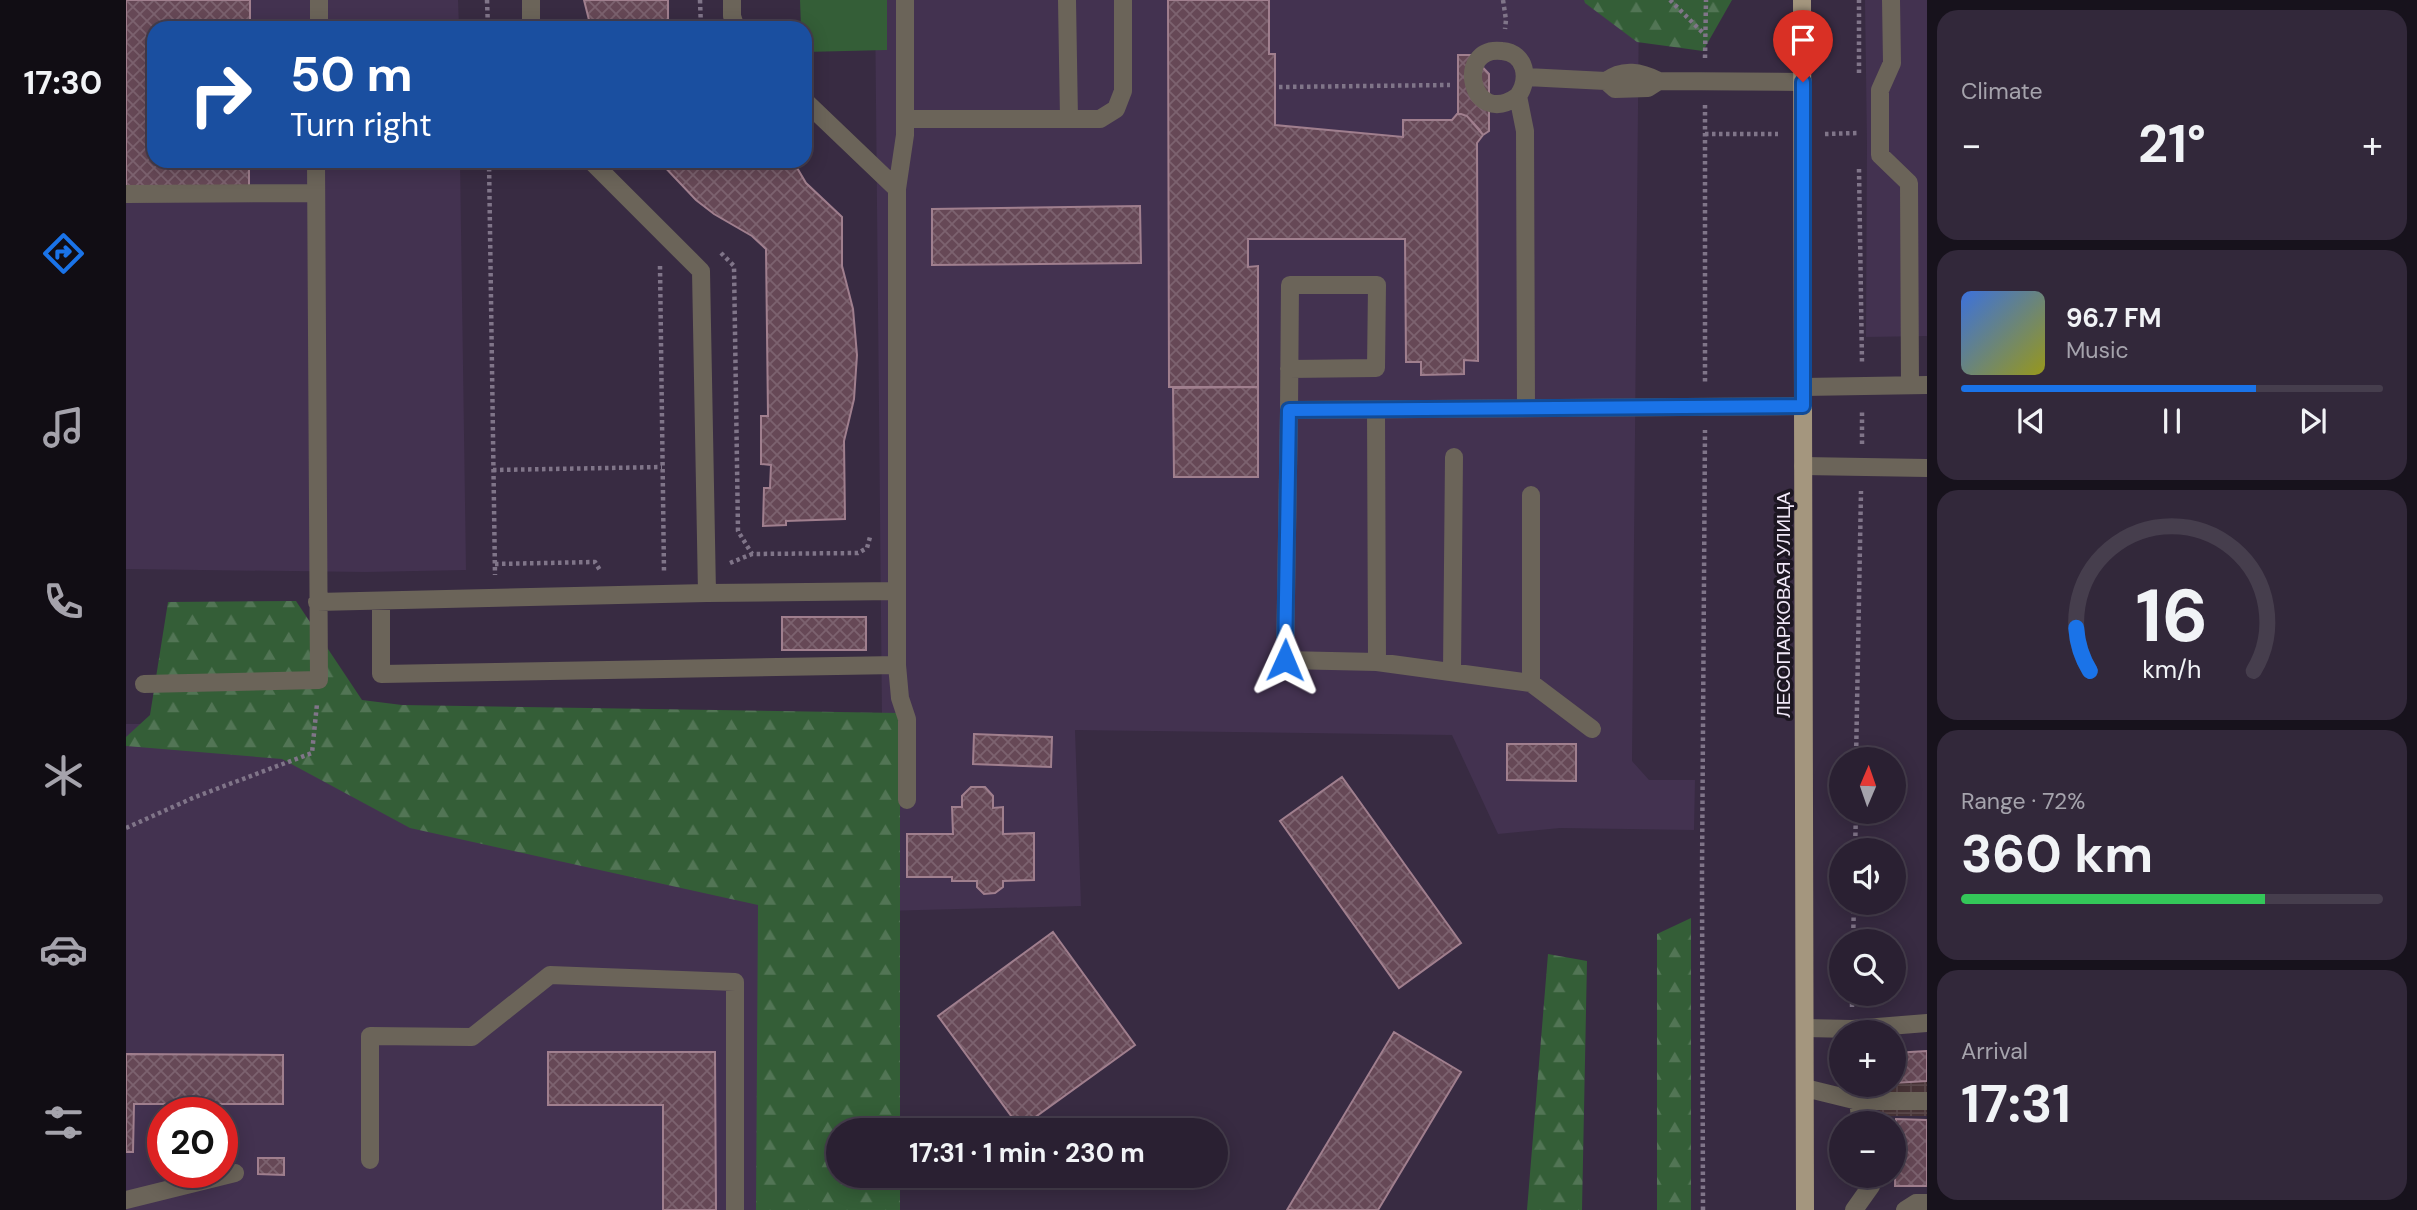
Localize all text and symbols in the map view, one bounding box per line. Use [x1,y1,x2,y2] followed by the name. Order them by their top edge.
[1773,10,1833,82] pin
[1784,21,1822,59] icon: arrive
[290,42,413,106] text: 50 m
[175,49,266,140] icon: right
[24,62,102,104] text: 17:30
[1961,76,2043,106] text: Climate
[290,104,432,146] text: Turn right
[2138,110,2206,178] text: 21°
[1961,120,1982,170] text: −
[2362,120,2383,170] text: +
[39,229,88,278] icon: directions
[2066,301,2161,335] text: 96.7 FM
[2066,335,2129,365] text: Music
[2012,402,2050,440] icon: previous
[2153,402,2191,440] icon: pause
[2294,402,2332,440] icon: next
[39,403,88,452] icon: music
[1771,492,1796,718] street label: ЛЕСОПАРКОВАЯ УЛИЦА
[2136,569,2208,664] text: 16
[39,577,88,626] icon: phone
[1248,623,1322,697] position arrow
[2142,653,2202,686] text: km/h
[1829,747,1906,824] north arrow
[1829,747,1906,1188] map controls
[39,751,88,800] icon: climate
[1961,786,2085,816] text: Range · 72%
[1961,820,2153,888] text: 360 km
[1829,838,1906,915] button: sound
[39,925,88,974] icon: car
[1829,929,1906,1006] button: search
[1829,1020,1906,1097] button: +
[1961,1036,2028,1066] text: Arrival
[1961,1070,2071,1138] text: 17:31
[147,1097,238,1188] speed limit sign: 20
[39,1098,88,1147] icon: filters
[1829,1111,1906,1188] button: −
[909,1136,1145,1170] text: 17:31 · 1 min · 230 m

